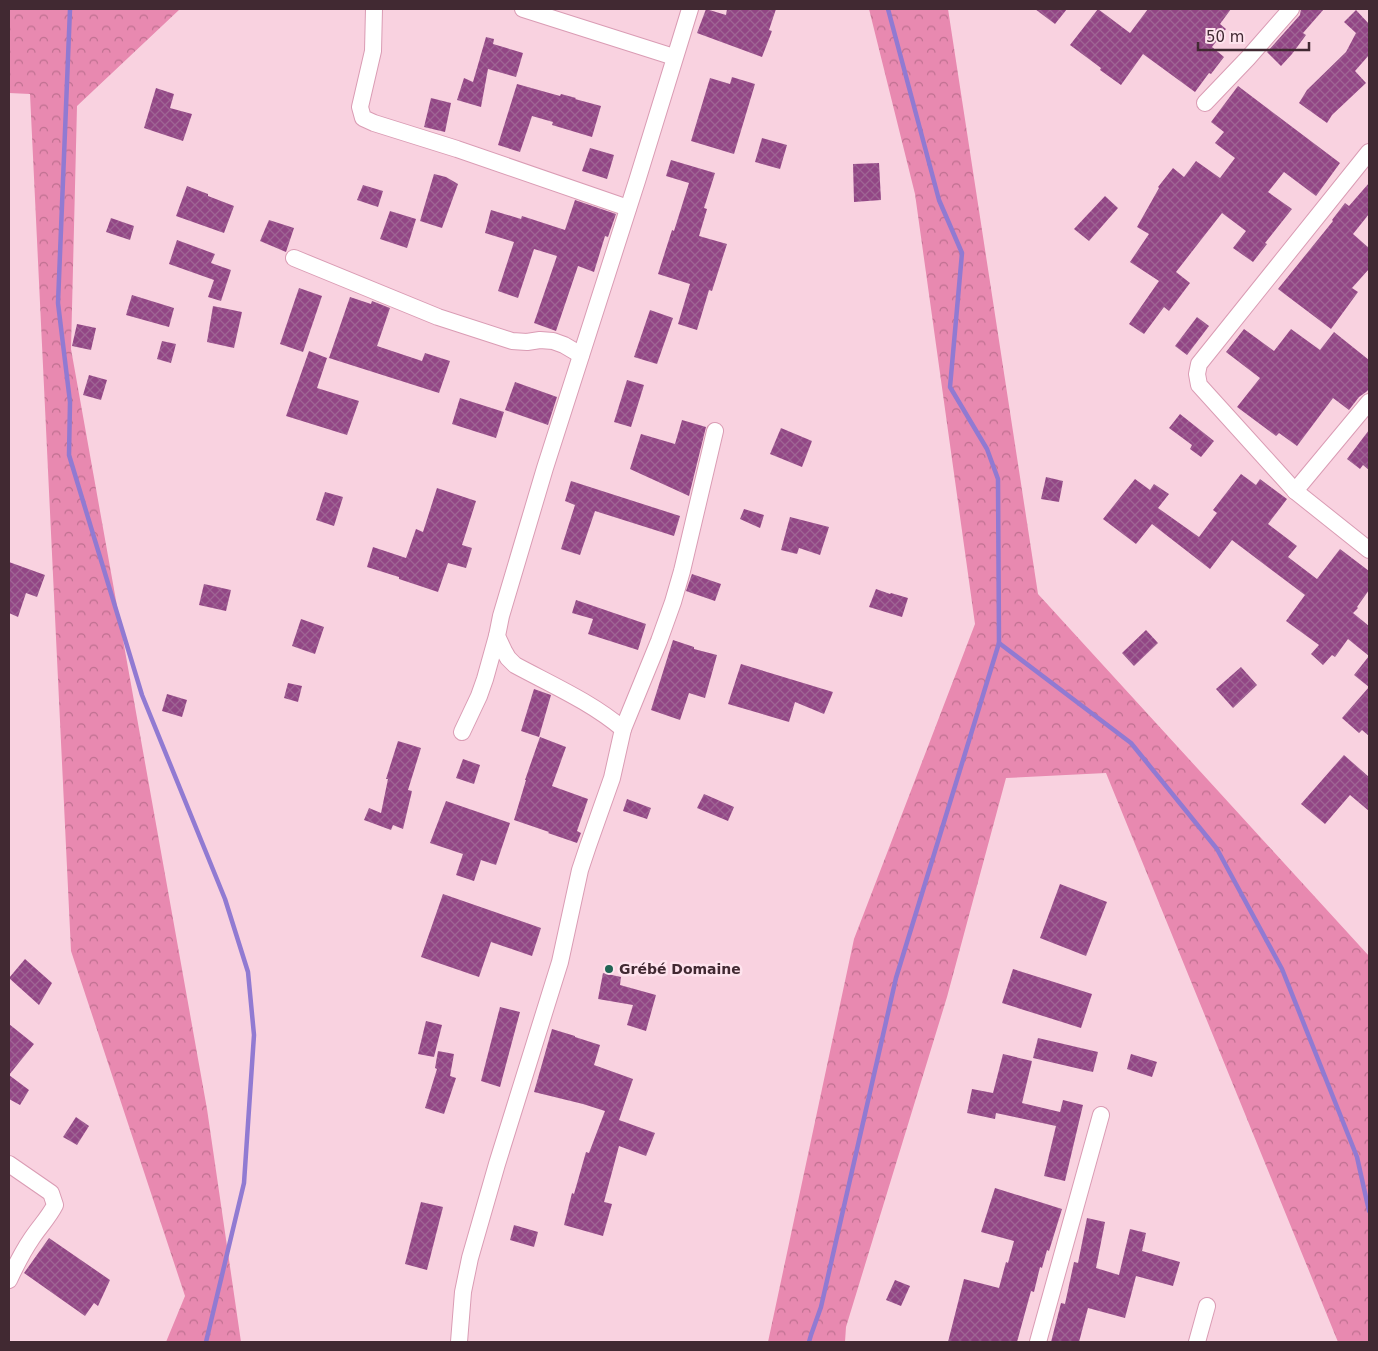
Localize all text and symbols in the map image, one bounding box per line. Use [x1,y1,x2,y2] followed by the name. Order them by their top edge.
[1198,20,1309,52] scale bar
[1206,28,1244,46] text: 50 m
[619,961,741,977] place label: Grébé Domaine
[603,963,615,975] marker: Grébé Domaine

